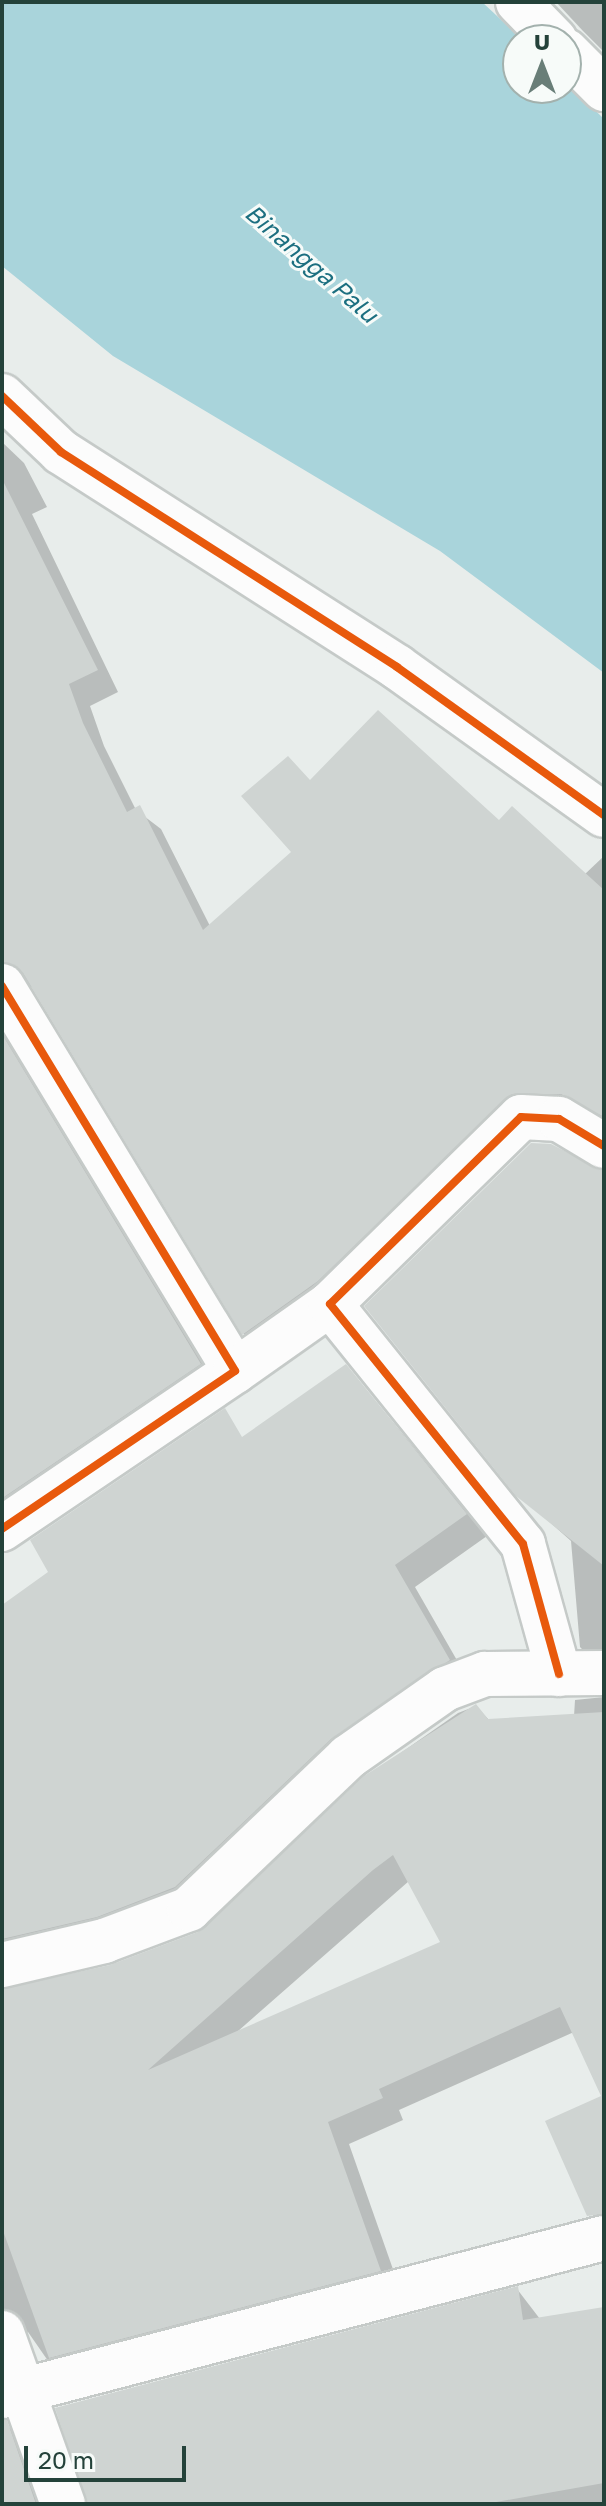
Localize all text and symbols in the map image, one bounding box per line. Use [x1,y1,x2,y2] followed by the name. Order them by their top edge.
[502,24,582,104] north arrow
[534,28,550,55] text: U
[240,198,384,328] water label: Binangga Palu
[28,2430,190,2480] scale bar
[38,2445,94,2474] text: 20 m

